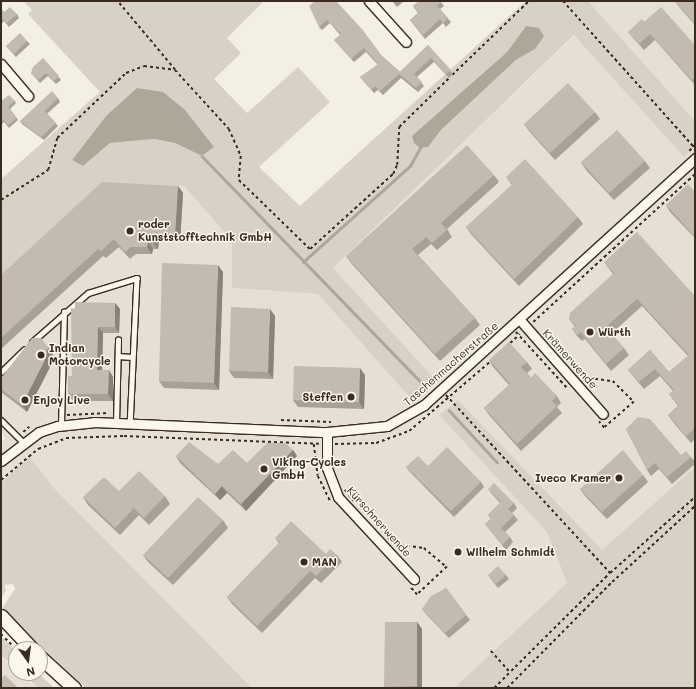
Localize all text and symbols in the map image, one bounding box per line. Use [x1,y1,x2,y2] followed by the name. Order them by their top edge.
[138,218,272,244] place label: roder Kunststofftechnik GmbH
[125,226,135,236] marker: roder Kunststofftechnik GmbH
[401,319,501,409] street label: Taschenmacherstraße
[598,325,631,339] place label: Würth
[540,327,600,391] street label: Krämerwende
[585,327,595,337] marker: Würth
[49,342,111,368] place label: Indian Motorcycle
[36,350,46,360] marker: Indian Motorcycle
[302,390,343,404] place label: Steffen
[346,392,356,402] marker: Steffen
[33,393,90,407] place label: Enjoy Live
[20,395,30,405] marker: Enjoy Live
[272,456,346,482] place label: Viking-Cycles GmbH
[259,464,269,474] marker: Viking-Cycles GmbH
[535,471,611,485] place label: Iveco Kramer
[614,473,624,483] marker: Iveco Kramer
[344,484,414,560] street label: Kürschnerwende
[466,545,555,559] place label: Wilhelm Schmidt
[453,547,463,557] marker: Wilhelm Schmidt
[312,555,337,569] place label: MAN
[299,557,309,567] marker: MAN
[8,641,48,681] north arrow
[25,664,37,680] text: N

